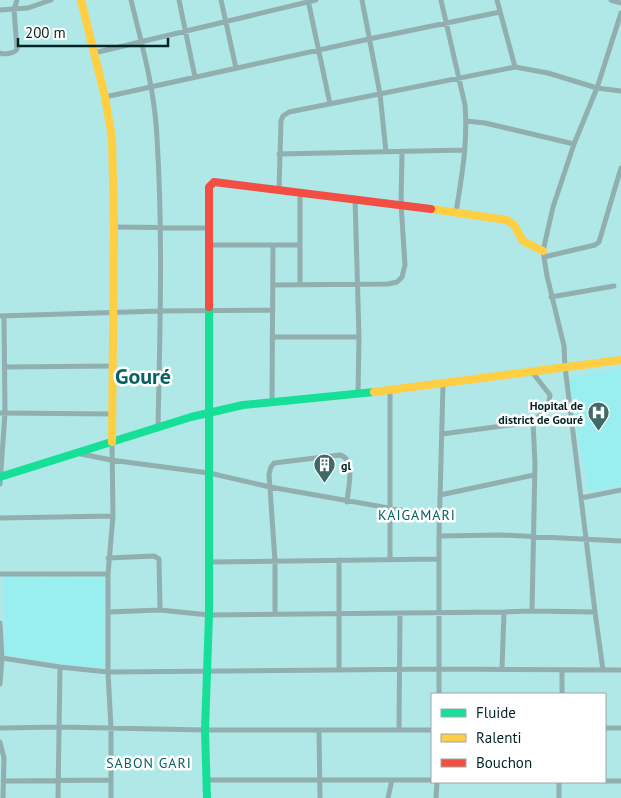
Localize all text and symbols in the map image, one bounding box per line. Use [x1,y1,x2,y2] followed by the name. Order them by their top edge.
[18,15,168,47] scale bar
[25,23,66,42] text: 200 m
[115,362,171,390] district label: Gouré
[498,398,583,427] place label: Hopital de district de Gouré
[587,400,611,431] hospital icon: Hopital de district de Gouré
[313,453,337,484] building icon: gl
[341,458,351,473] place label: gl
[378,506,456,524] district label: KAIGAMARI
[431,693,606,783] legend
[476,703,516,722] text: Fluide
[476,728,522,747] text: Ralenti
[476,753,532,772] text: Bouchon
[106,754,192,772] district label: SABON GARI

